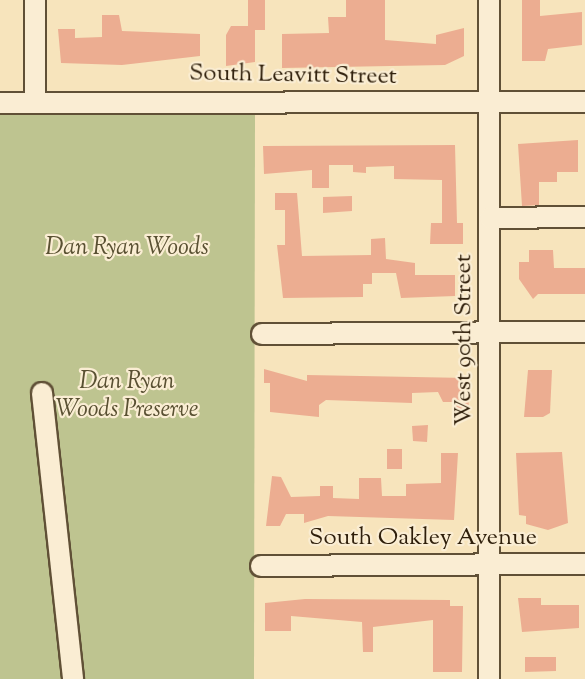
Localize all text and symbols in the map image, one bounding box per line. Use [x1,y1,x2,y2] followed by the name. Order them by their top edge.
[189,60,397,92] street label: South Leavitt Street
[45,235,209,263] park label: Dan Ryan Woods
[451,254,479,426] street label: West 90th Street
[56,369,198,425] park label: Dan Ryan Woods Preserve
[309,525,537,553] street label: South Oakley Avenue

